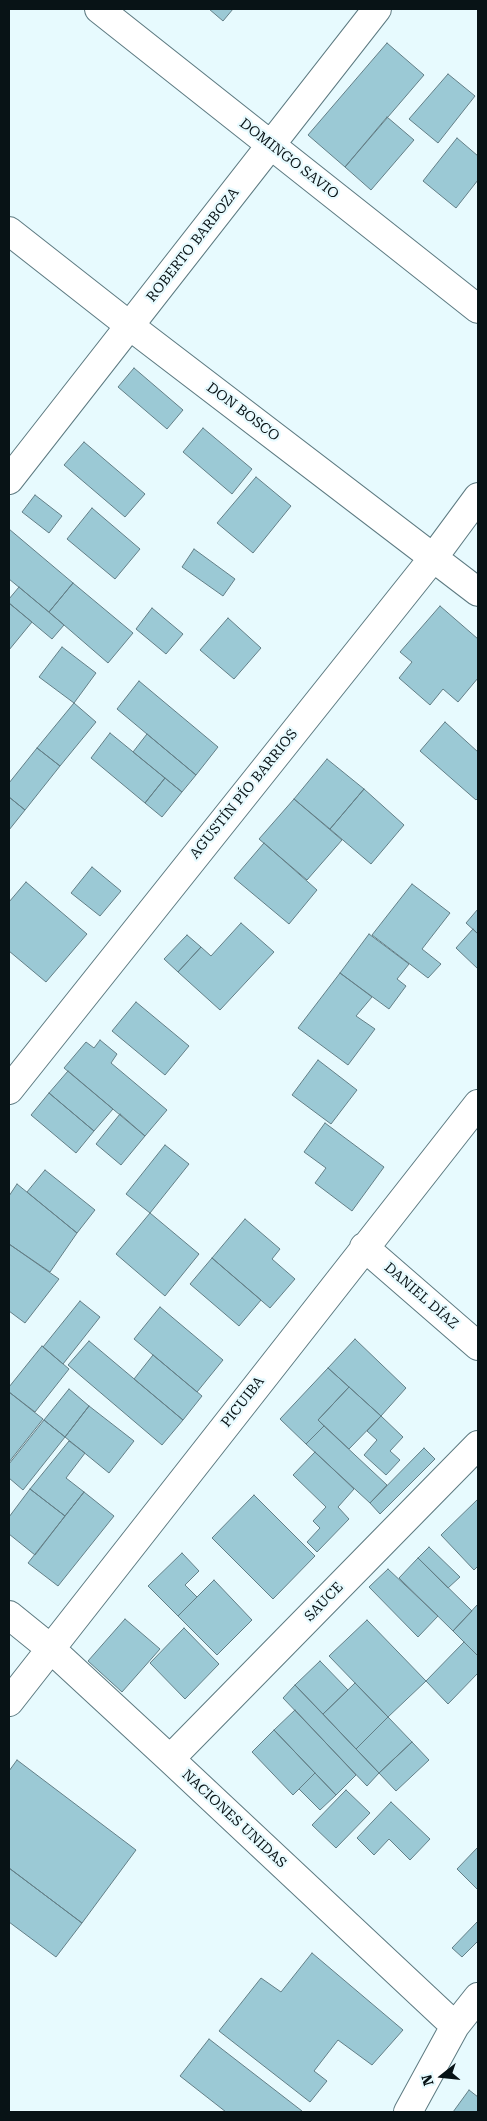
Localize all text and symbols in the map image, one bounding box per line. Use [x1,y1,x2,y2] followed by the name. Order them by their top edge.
[236,115,342,203] street label: DOMINGO SAVIO
[143,185,243,305] street label: ROBERTO BARBOZA
[203,379,283,445] street label: DON BOSCO
[187,726,301,862] street label: AGUSTÍN PÍO BARRIOS
[381,1259,461,1333] street label: DANIEL DÍAZ
[218,1373,268,1431] street label: PICUIBA
[301,1579,347,1625] street label: SAUCE
[178,1766,290,1872] street label: NACIONES UNIDAS
[417,2051,467,2101] north arrow
[418,2073,437,2088] text: N

